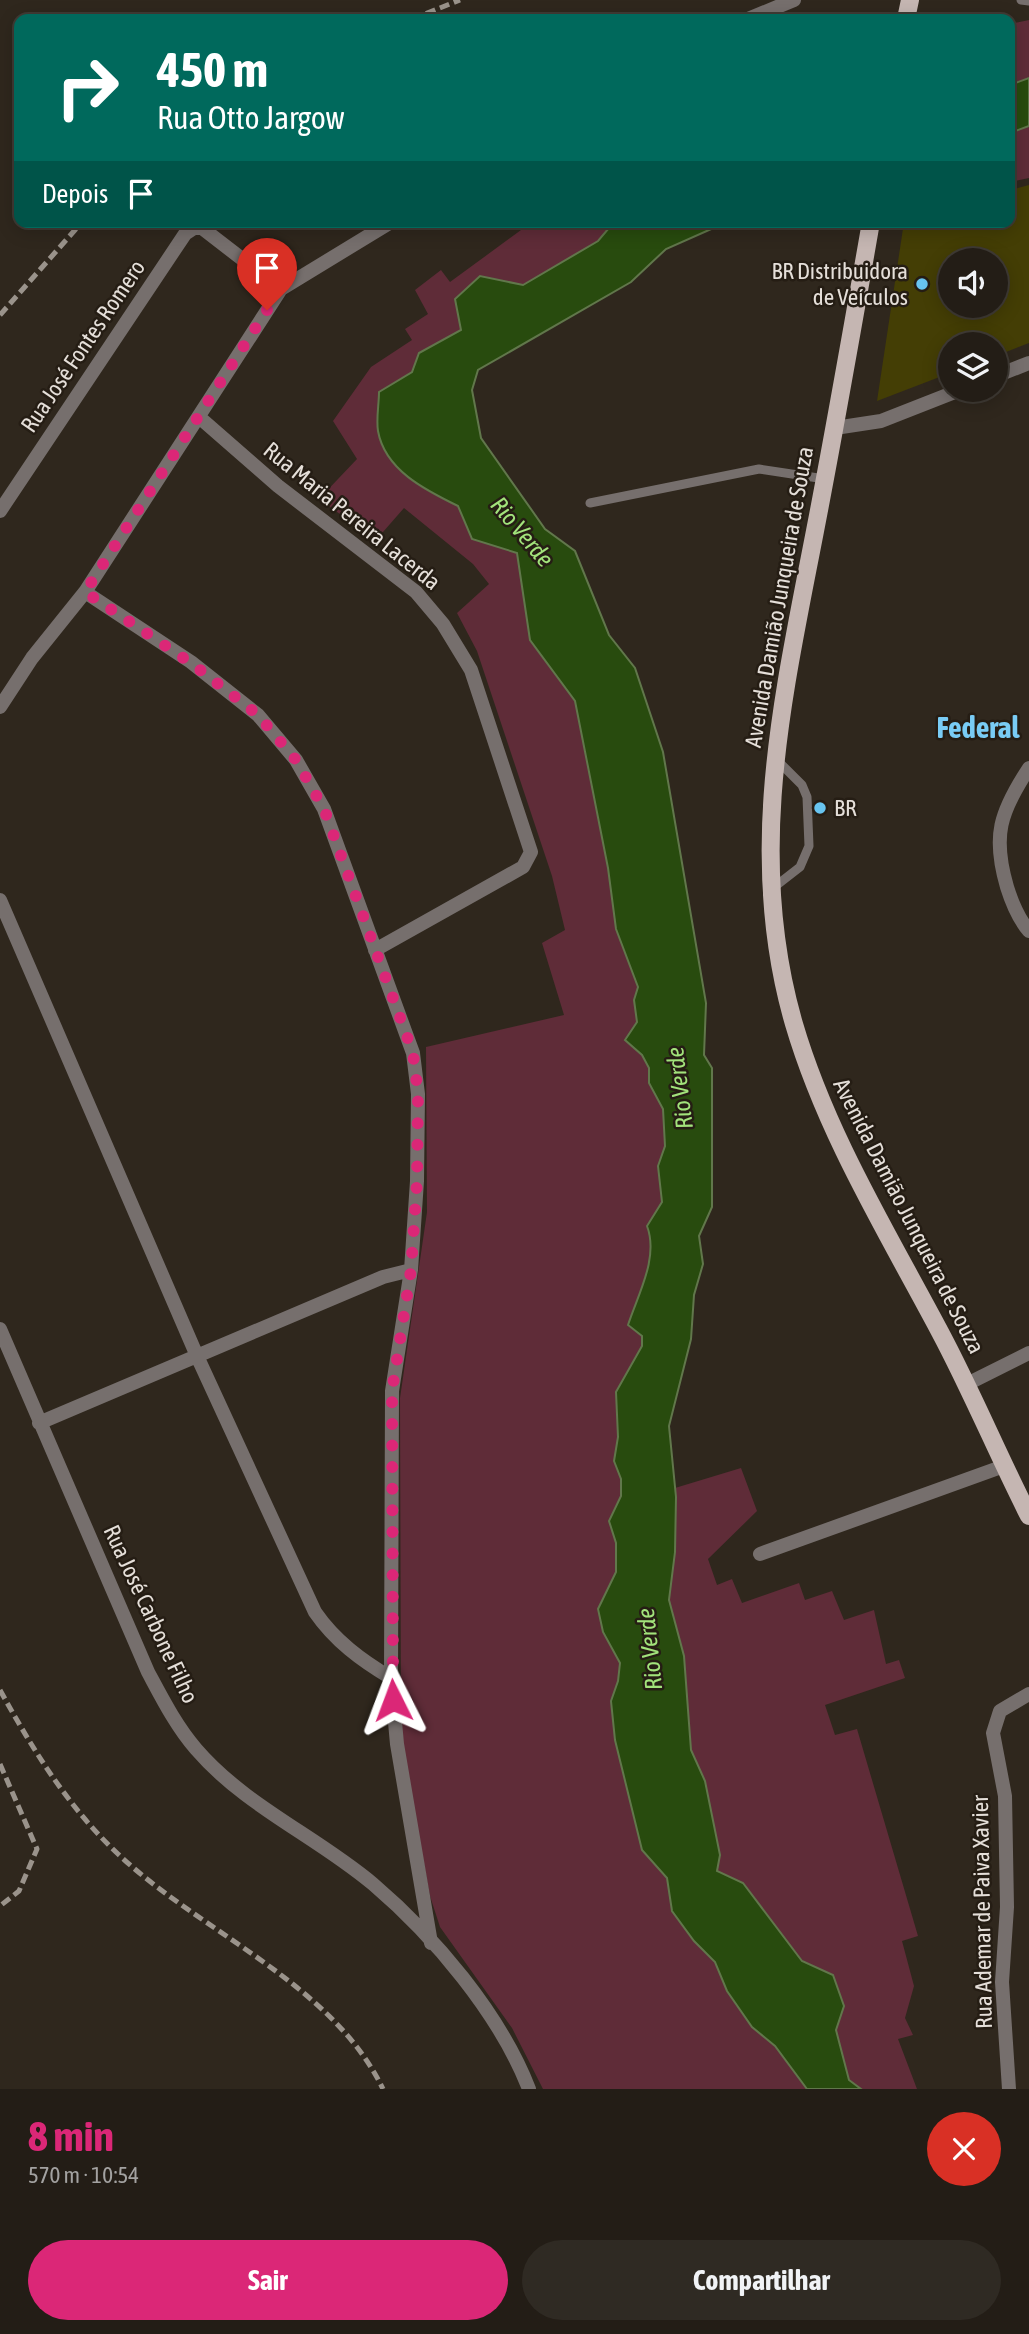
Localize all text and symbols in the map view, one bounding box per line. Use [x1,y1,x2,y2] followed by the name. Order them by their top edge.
[157,41,268,97] text: 450 m
[42,42,133,133] icon: right
[157,99,345,136] text: Rua Otto Jargow
[122,175,160,213] icon: arrive
[42,179,108,209] text: Depois
[237,238,297,310] pin
[938,248,1008,402] map controls
[938,248,1008,318] button: sound
[248,249,286,287] icon: arrive
[16,255,150,437] street label: Rua José Fontes Romero
[771,258,908,310] place label: BR Distribuidora de Veículos
[914,276,930,292] marker: BR Distribuidora de Veículos
[938,332,1008,402] button: layers
[258,437,446,595] street label: Rua Maria Pereira Lacerda
[740,445,818,749] street label: Avenida Damião Junqueira de Souza
[485,491,559,572] water label: Rio Verde
[937,710,1021,744] district label: Federal
[834,795,857,821] place label: BR
[812,800,828,816] marker: BR
[661,1045,698,1131] water label: Rio Verde
[828,1074,990,1358] street label: Avenida Damião Junqueira de Souza
[98,1521,204,1707] street label: Rua José Carbone Filho
[632,1606,667,1692] water label: Rio Verde
[356,1663,430,1737] position arrow
[967,1794,997,2029] street label: Rua Ademar de Paiva Xavier
[28,2112,114,2160] text: 8 min
[927,2112,1001,2186] button: close
[28,2162,139,2188] text: 570 m · 10:54
[28,2240,508,2320] button: Sair
[522,2240,1001,2320] button: Compartilhar

